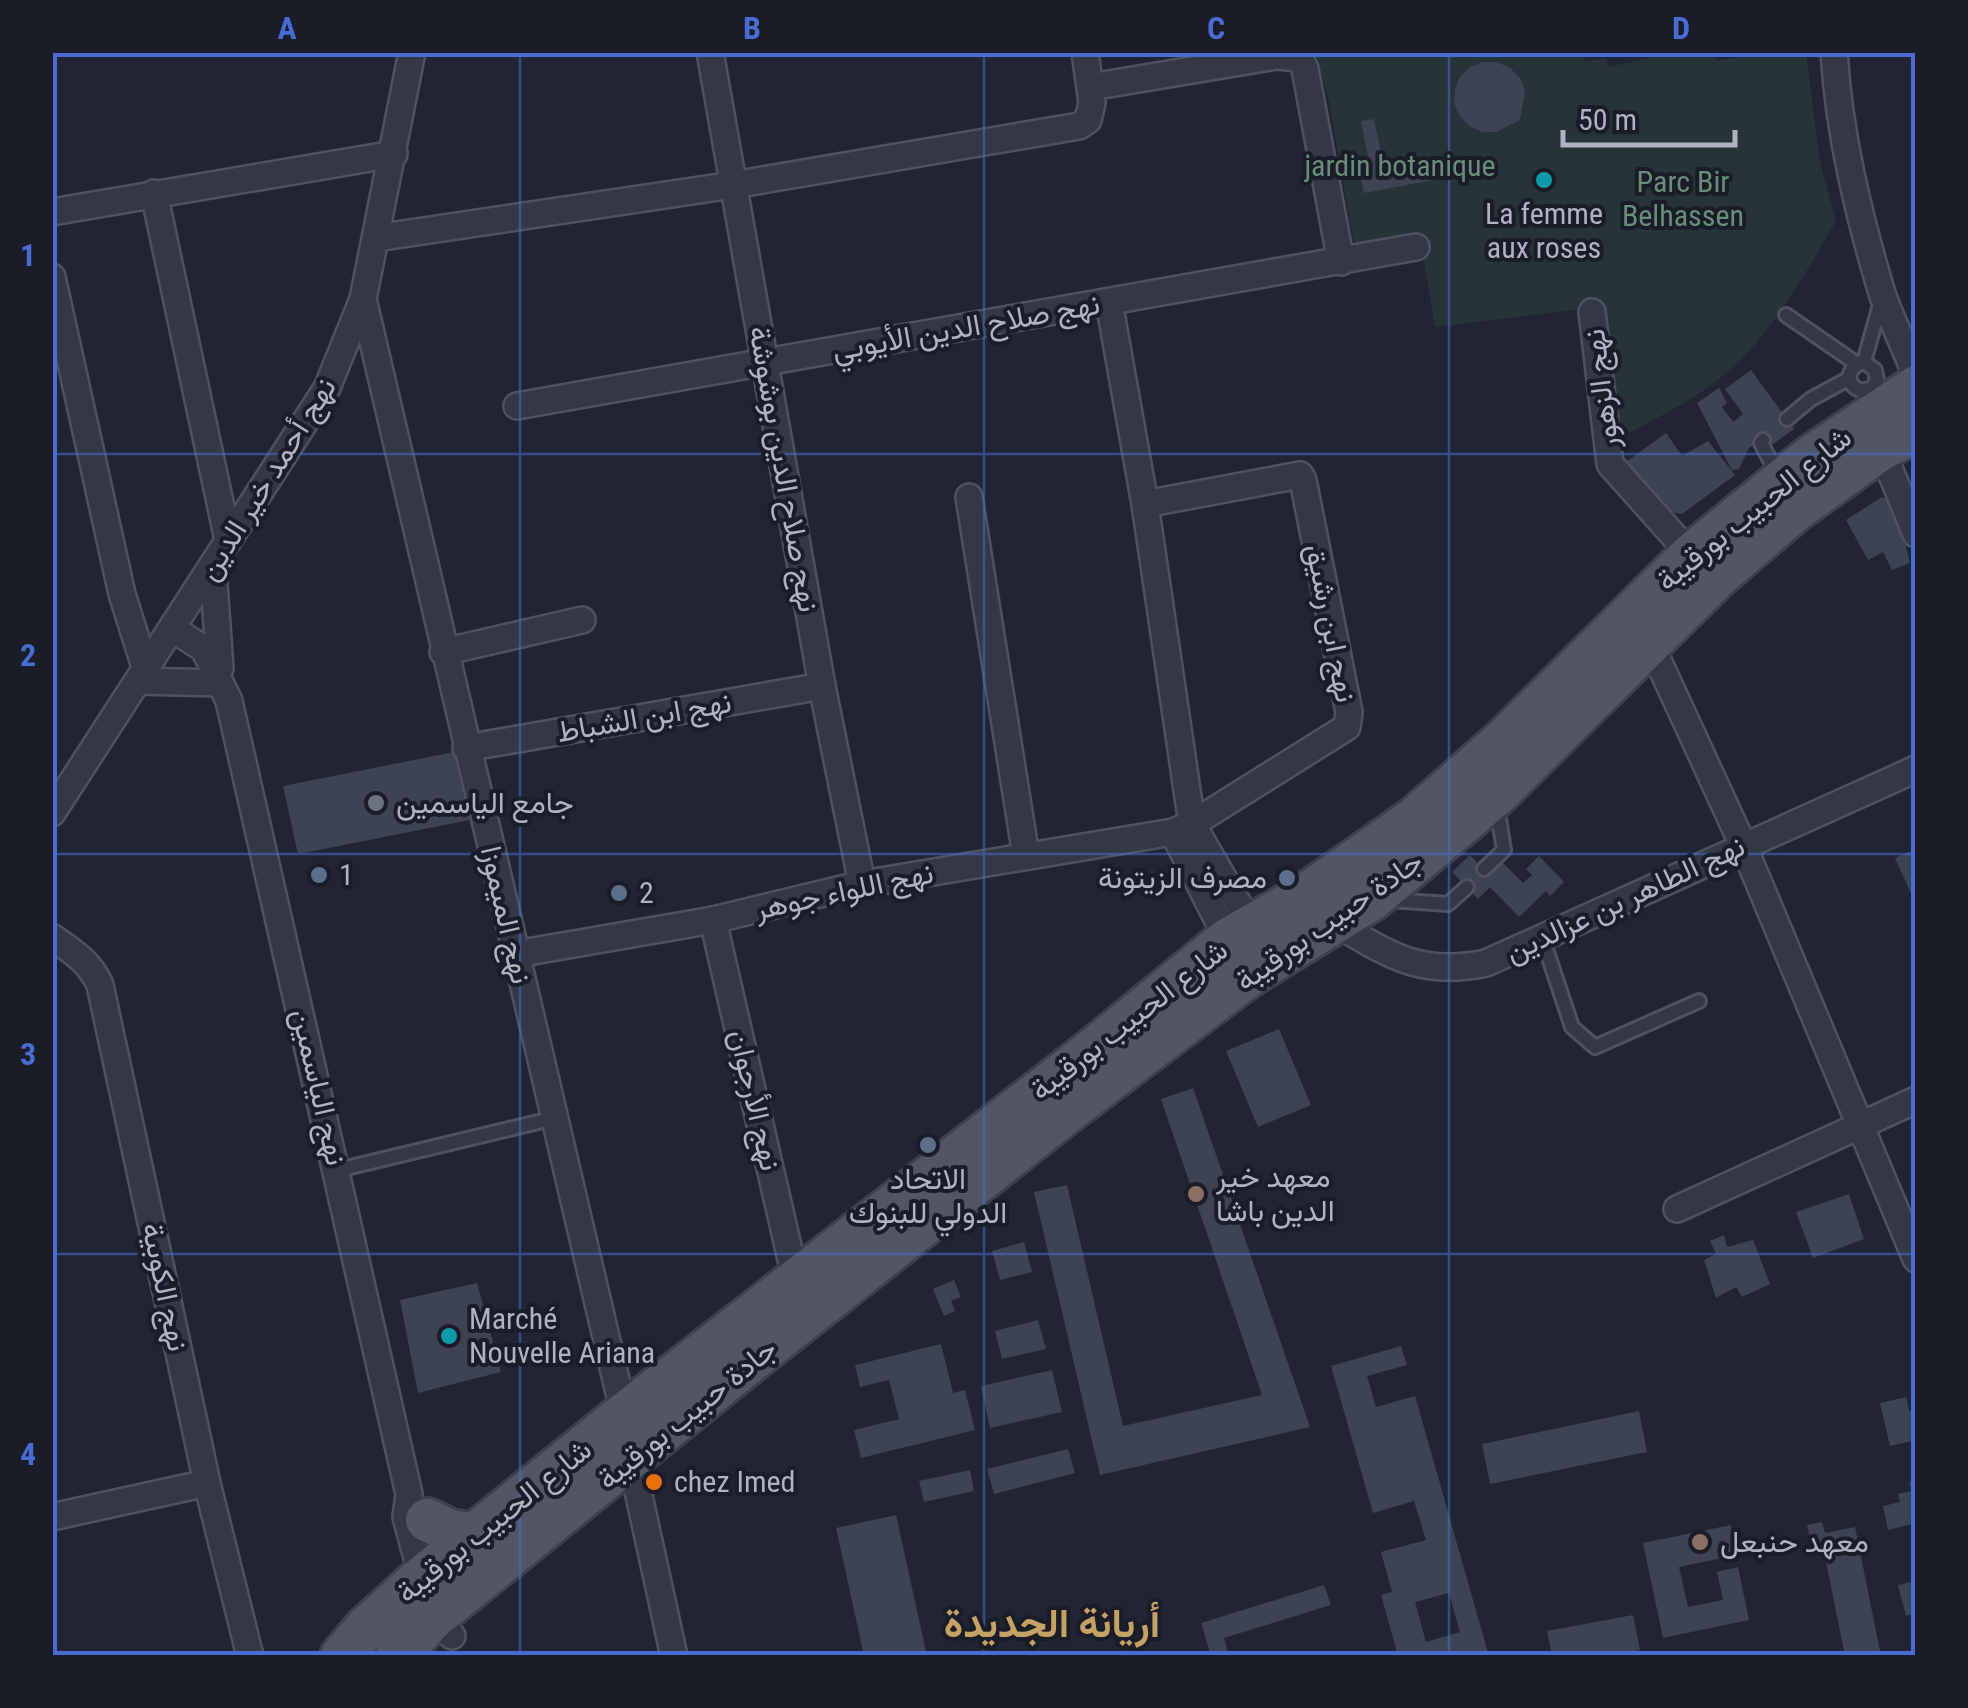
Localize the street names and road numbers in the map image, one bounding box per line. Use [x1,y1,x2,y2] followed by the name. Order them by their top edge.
[829,286,1104,374] street label: نهج صلاح الدين الأيوبي
[739,323,827,615] street label: نهج صلاح الدين بوشوشة
[1576,327,1628,452] street label: نهج الزهور
[190,371,345,588] street label: نهج أحمد خير الدين
[1649,419,1860,600] street label: شارع الحبيب بورقيبة
[1296,541,1364,706] street label: نهج ابن رشيق
[554,684,734,752] street label: نهج ابن الشباط
[1500,828,1751,972] street label: نهج الطاهر بن عزالدين
[471,843,539,988] street label: نهج الميموزا
[1228,843,1430,999] street label: جادة حبيب بورقيبة
[751,855,937,930] street label: نهج اللواء جوهر
[1023,932,1236,1110] street label: شارع الحبيب بورقيبة
[282,1005,355,1169] street label: نهج الياسمين
[719,1026,789,1174] street label: نهج الأرجوان
[132,1219,196,1355] street label: نهج الكوبية
[590,1331,784,1497] street label: جادة حبيب بورقيبة
[389,1431,600,1612] street label: شارع الحبيب بورقيبة

